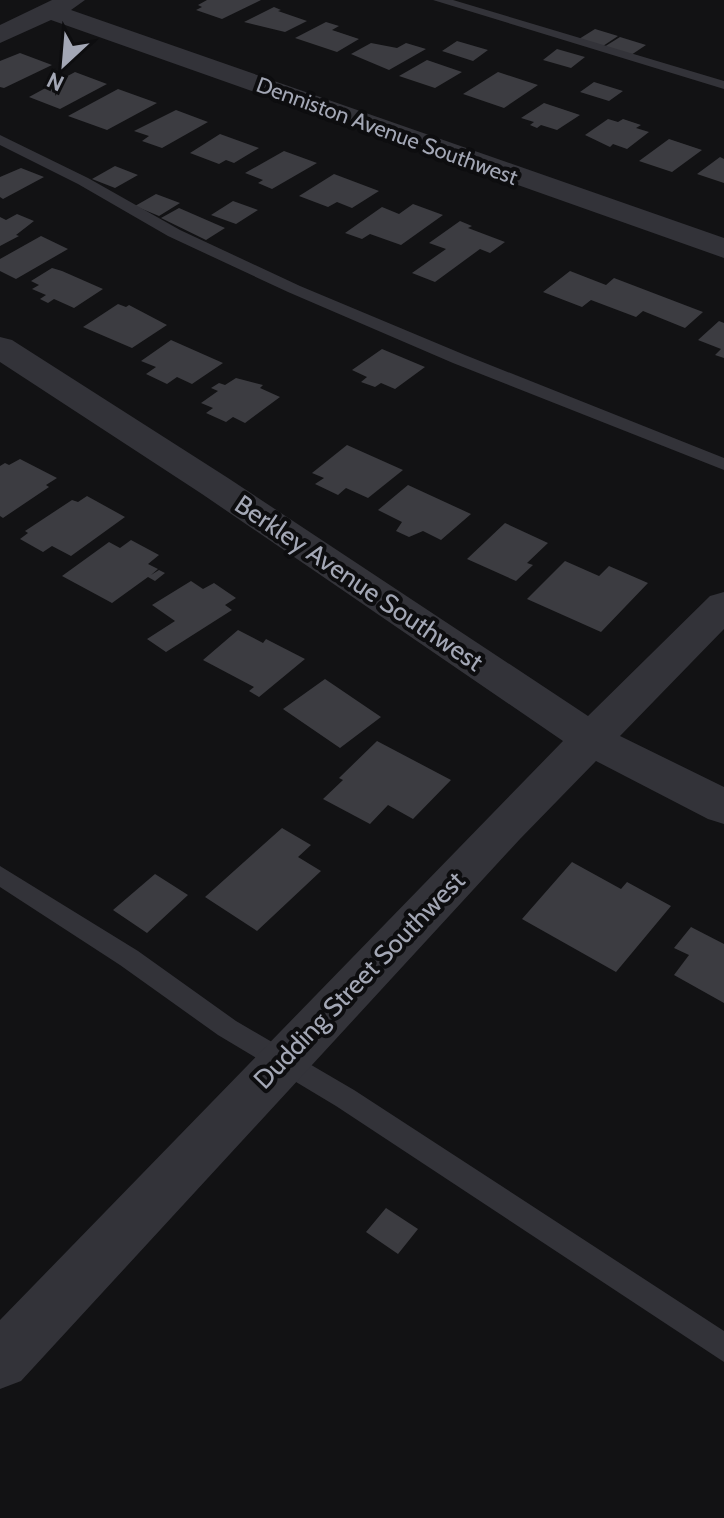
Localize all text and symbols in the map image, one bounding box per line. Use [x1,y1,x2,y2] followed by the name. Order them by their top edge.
[24,24,104,104] north arrow
[43,66,68,97] text: N
[253,71,522,191] street label: Denniston Avenue Southwest
[229,488,489,678] street label: Berkley Avenue Southwest
[247,864,471,1095] street label: Dudding Street Southwest

